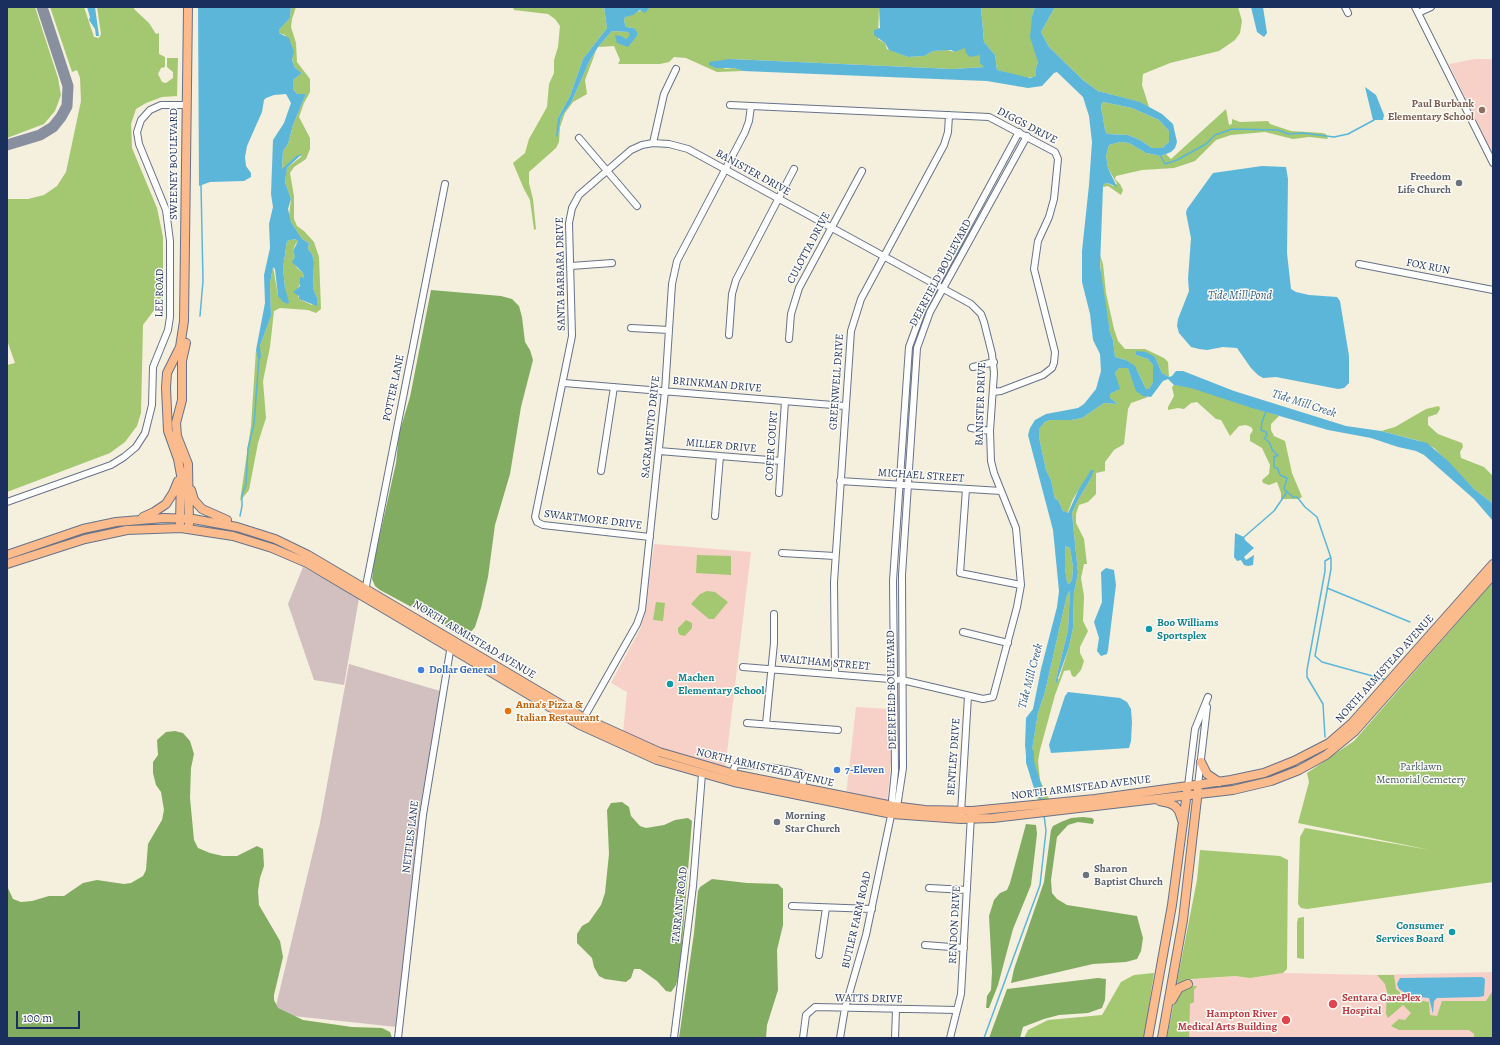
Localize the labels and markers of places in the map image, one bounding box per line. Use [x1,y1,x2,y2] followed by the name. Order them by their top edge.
[1388,97,1474,123] place label: Paul Burbank Elementary School
[1477,105,1487,115] marker: Paul Burbank Elementary School
[1397,170,1451,196] place label: Freedom Life Church
[1454,178,1464,188] marker: Freedom Life Church
[1157,616,1218,642] place label: Boo Williams Sportsplex
[1144,624,1154,634] marker: Boo Williams Sportsplex
[429,663,496,677] place label: Dollar General
[416,665,426,675] marker: Dollar General
[678,671,764,697] place label: Machen Elementary School
[665,679,675,689] marker: Machen Elementary School
[516,698,599,724] place label: Anna's Pizza & Italian Restaurant
[503,706,513,716] marker: Anna's Pizza & Italian Restaurant
[845,763,884,777] place label: 7-Eleven
[832,765,842,775] marker: 7-Eleven
[785,809,840,835] place label: Morning Star Church
[772,817,782,827] marker: Morning Star Church
[1094,862,1163,888] place label: Sharon Baptist Church
[1081,870,1091,880] marker: Sharon Baptist Church
[1376,919,1444,945] place label: Consumer Services Board
[1447,927,1457,937] marker: Consumer Services Board
[1342,991,1421,1017] place label: Sentara CarePlex Hospital
[1327,998,1339,1010] marker: Sentara CarePlex Hospital
[1178,1007,1277,1033] place label: Hampton River Medical Arts Building
[1280,1014,1292,1026] marker: Hampton River Medical Arts Building

